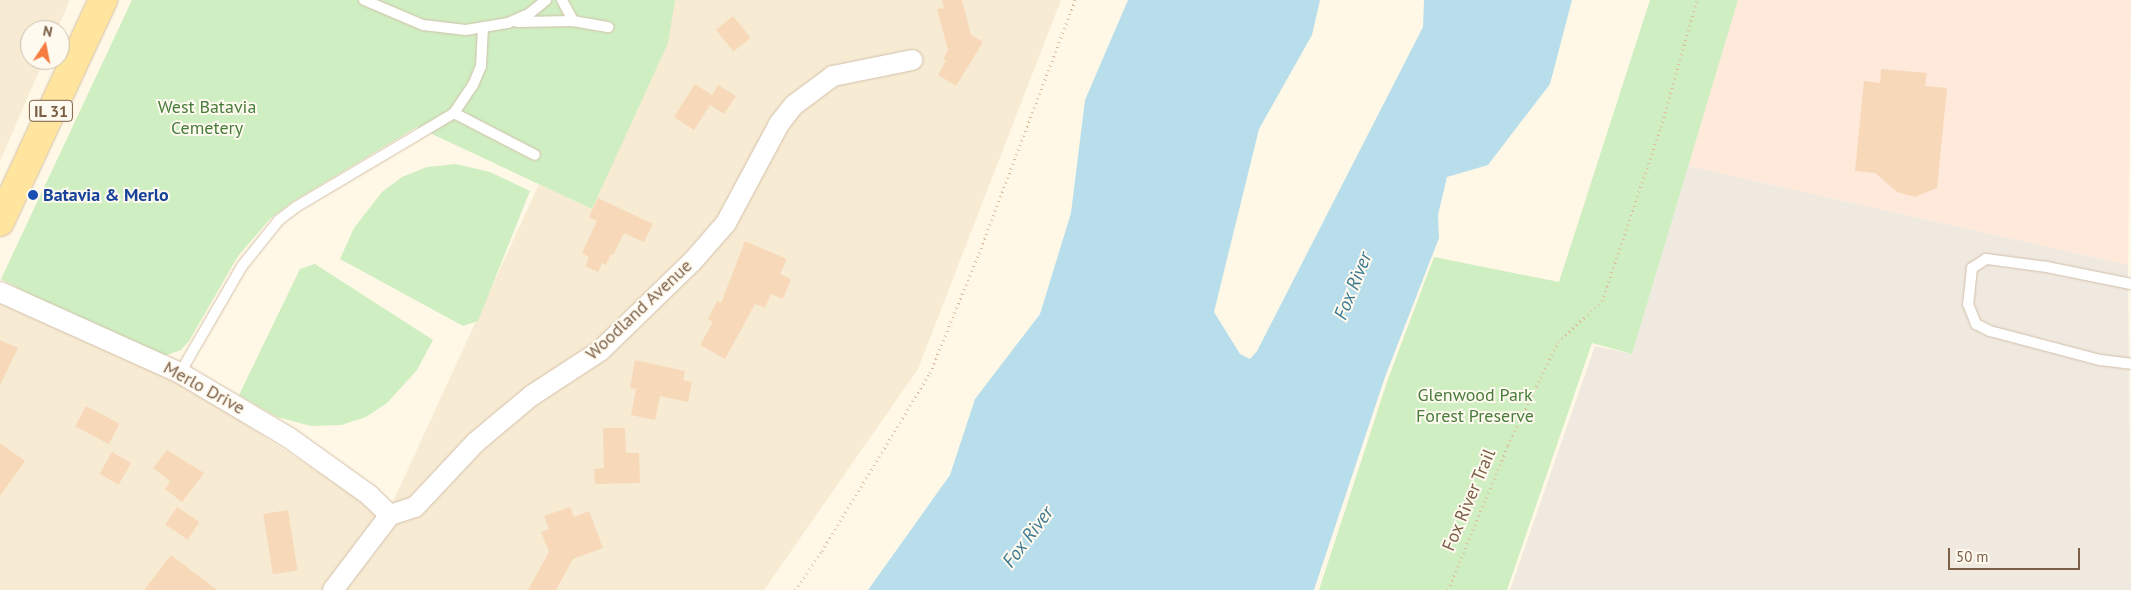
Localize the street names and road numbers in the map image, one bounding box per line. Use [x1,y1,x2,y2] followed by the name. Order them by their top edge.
[28,98,74,124] road number: IL 31
[581,255,697,365] street label: Woodland Avenue
[160,357,248,419] street label: Merlo Drive
[1438,445,1500,555] street label: Fox River Trail

